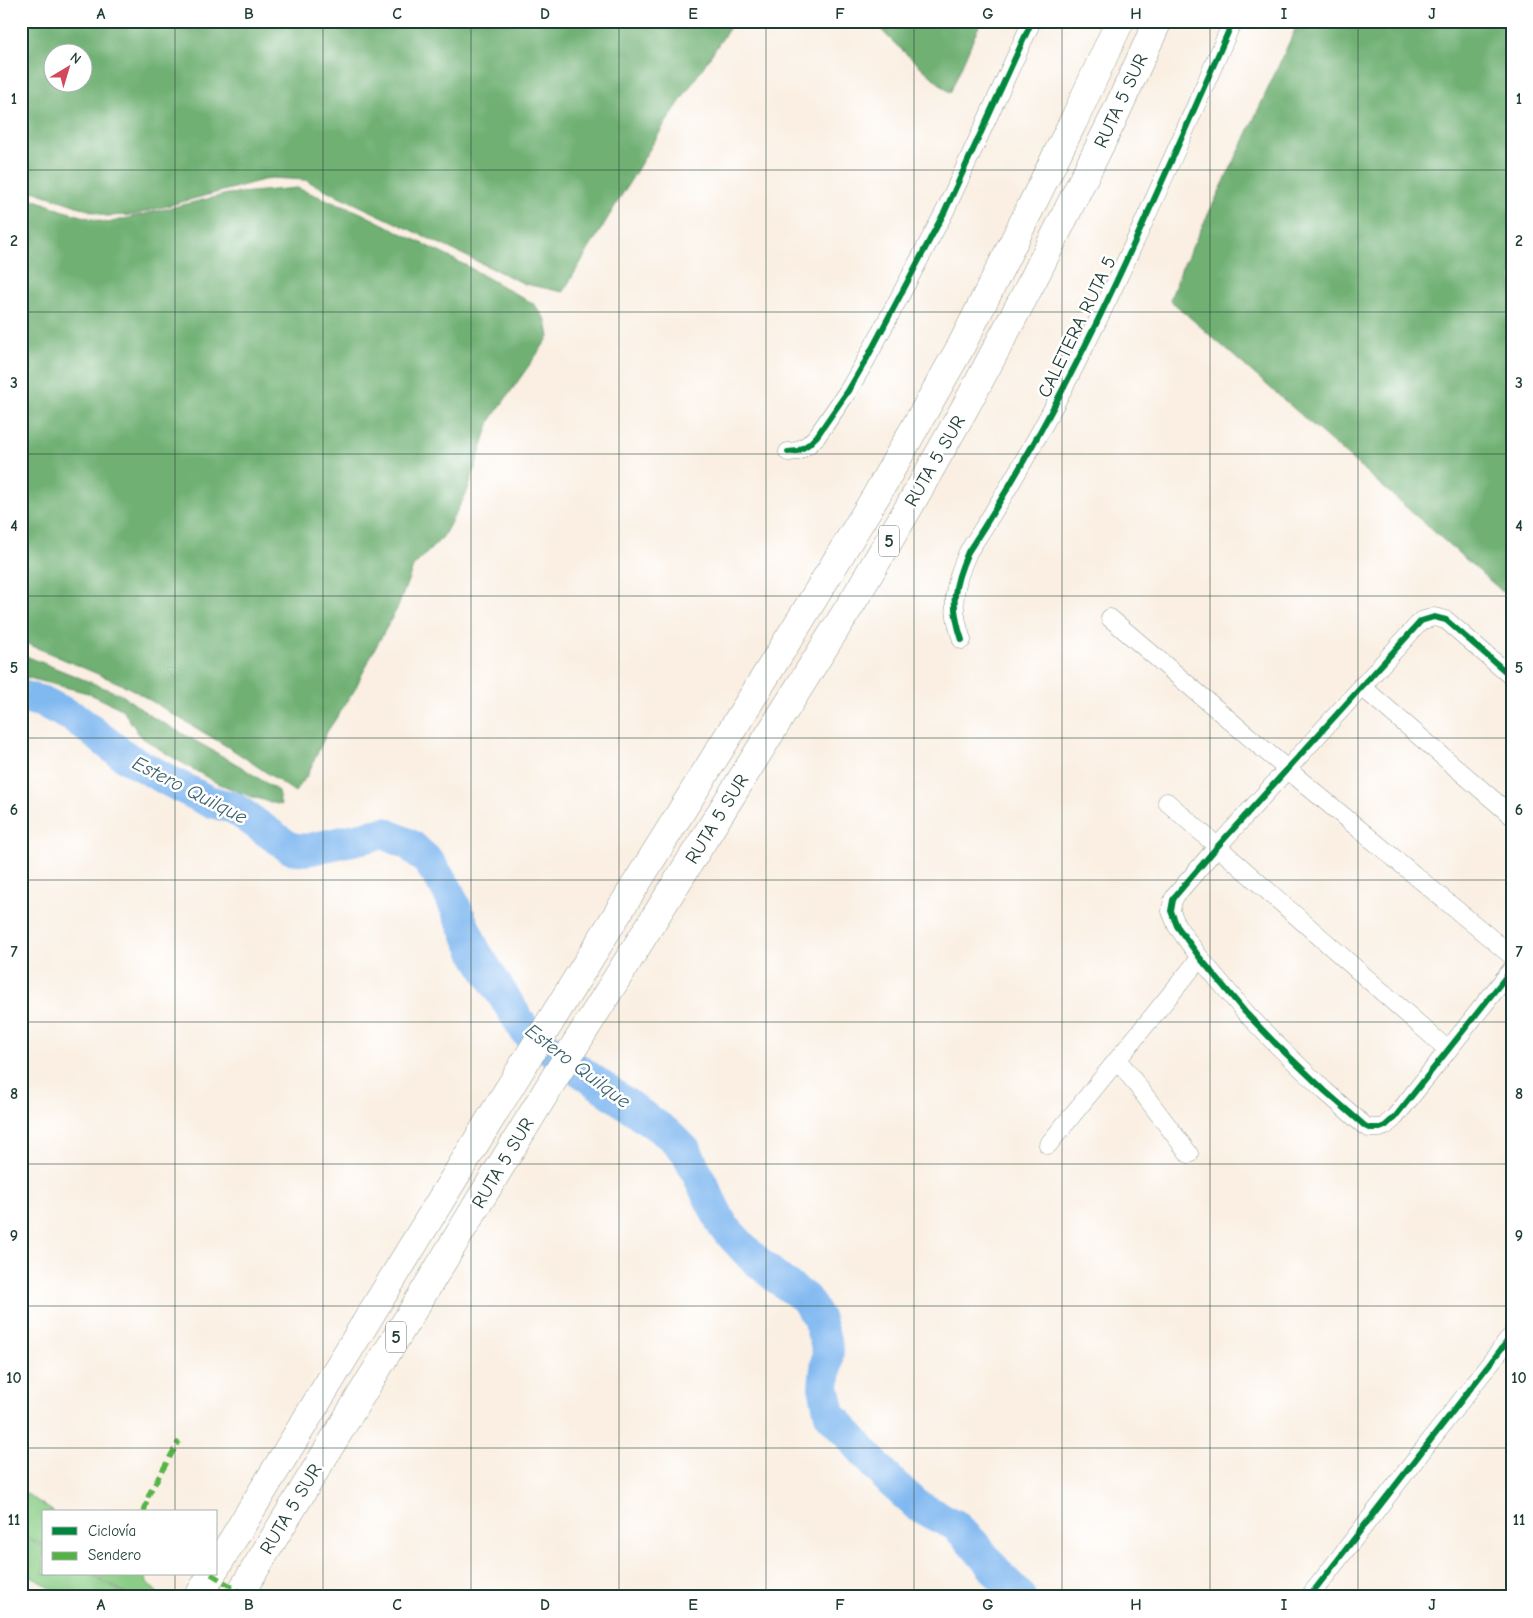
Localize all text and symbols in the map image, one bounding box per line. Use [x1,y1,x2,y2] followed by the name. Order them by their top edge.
[97,5,106,23] text: A
[244,5,254,23] text: B
[392,5,402,23] text: C
[540,5,550,23] text: D
[688,5,698,23] text: E
[835,5,845,23] text: F
[982,5,994,23] text: G
[1130,5,1142,23] text: H
[1281,5,1287,23] text: I
[1428,5,1436,23] text: J
[42,42,92,92] north arrow
[67,49,85,68] text: N
[1090,50,1152,152] street label: RUTA 5 SUR
[11,90,17,108] text: 1
[1516,90,1522,108] text: 1
[10,232,18,250] text: 2
[1515,232,1523,250] text: 2
[1033,253,1121,401] street label: CALETERA RUTA 5
[10,374,18,392] text: 3
[1515,374,1523,392] text: 3
[900,411,970,511] street label: RUTA 5 SUR
[10,517,18,535] text: 4
[1515,517,1523,535] text: 4
[879,526,899,556] road number: 5
[10,659,18,677] text: 5
[1515,659,1523,677] text: 5
[129,751,251,829] water label: Estero Quilque
[681,770,753,868] street label: RUTA 5 SUR
[10,801,18,819] text: 6
[1515,801,1523,819] text: 6
[10,943,18,961] text: 7
[1515,943,1523,961] text: 7
[521,1019,635,1113] water label: Estero Quilque
[10,1085,18,1103] text: 8
[1515,1085,1523,1103] text: 8
[467,1114,539,1212] street label: RUTA 5 SUR
[10,1227,18,1245] text: 9
[1515,1227,1523,1245] text: 9
[386,1321,406,1352] road number: 5
[6,1369,22,1387] text: 10
[1511,1369,1527,1387] text: 10
[255,1460,327,1558] street label: RUTA 5 SUR
[42,1510,218,1576] legend
[8,1511,20,1529] text: 11
[1513,1511,1525,1529] text: 11
[88,1522,136,1540] text: Ciclovía
[88,1546,141,1564] text: Sendero
[97,1596,106,1614] text: A
[244,1596,254,1614] text: B
[392,1596,402,1614] text: C
[540,1596,550,1614] text: D
[688,1596,698,1614] text: E
[835,1596,845,1614] text: F
[982,1596,994,1614] text: G
[1130,1596,1142,1614] text: H
[1281,1596,1287,1614] text: I
[1428,1596,1436,1614] text: J

